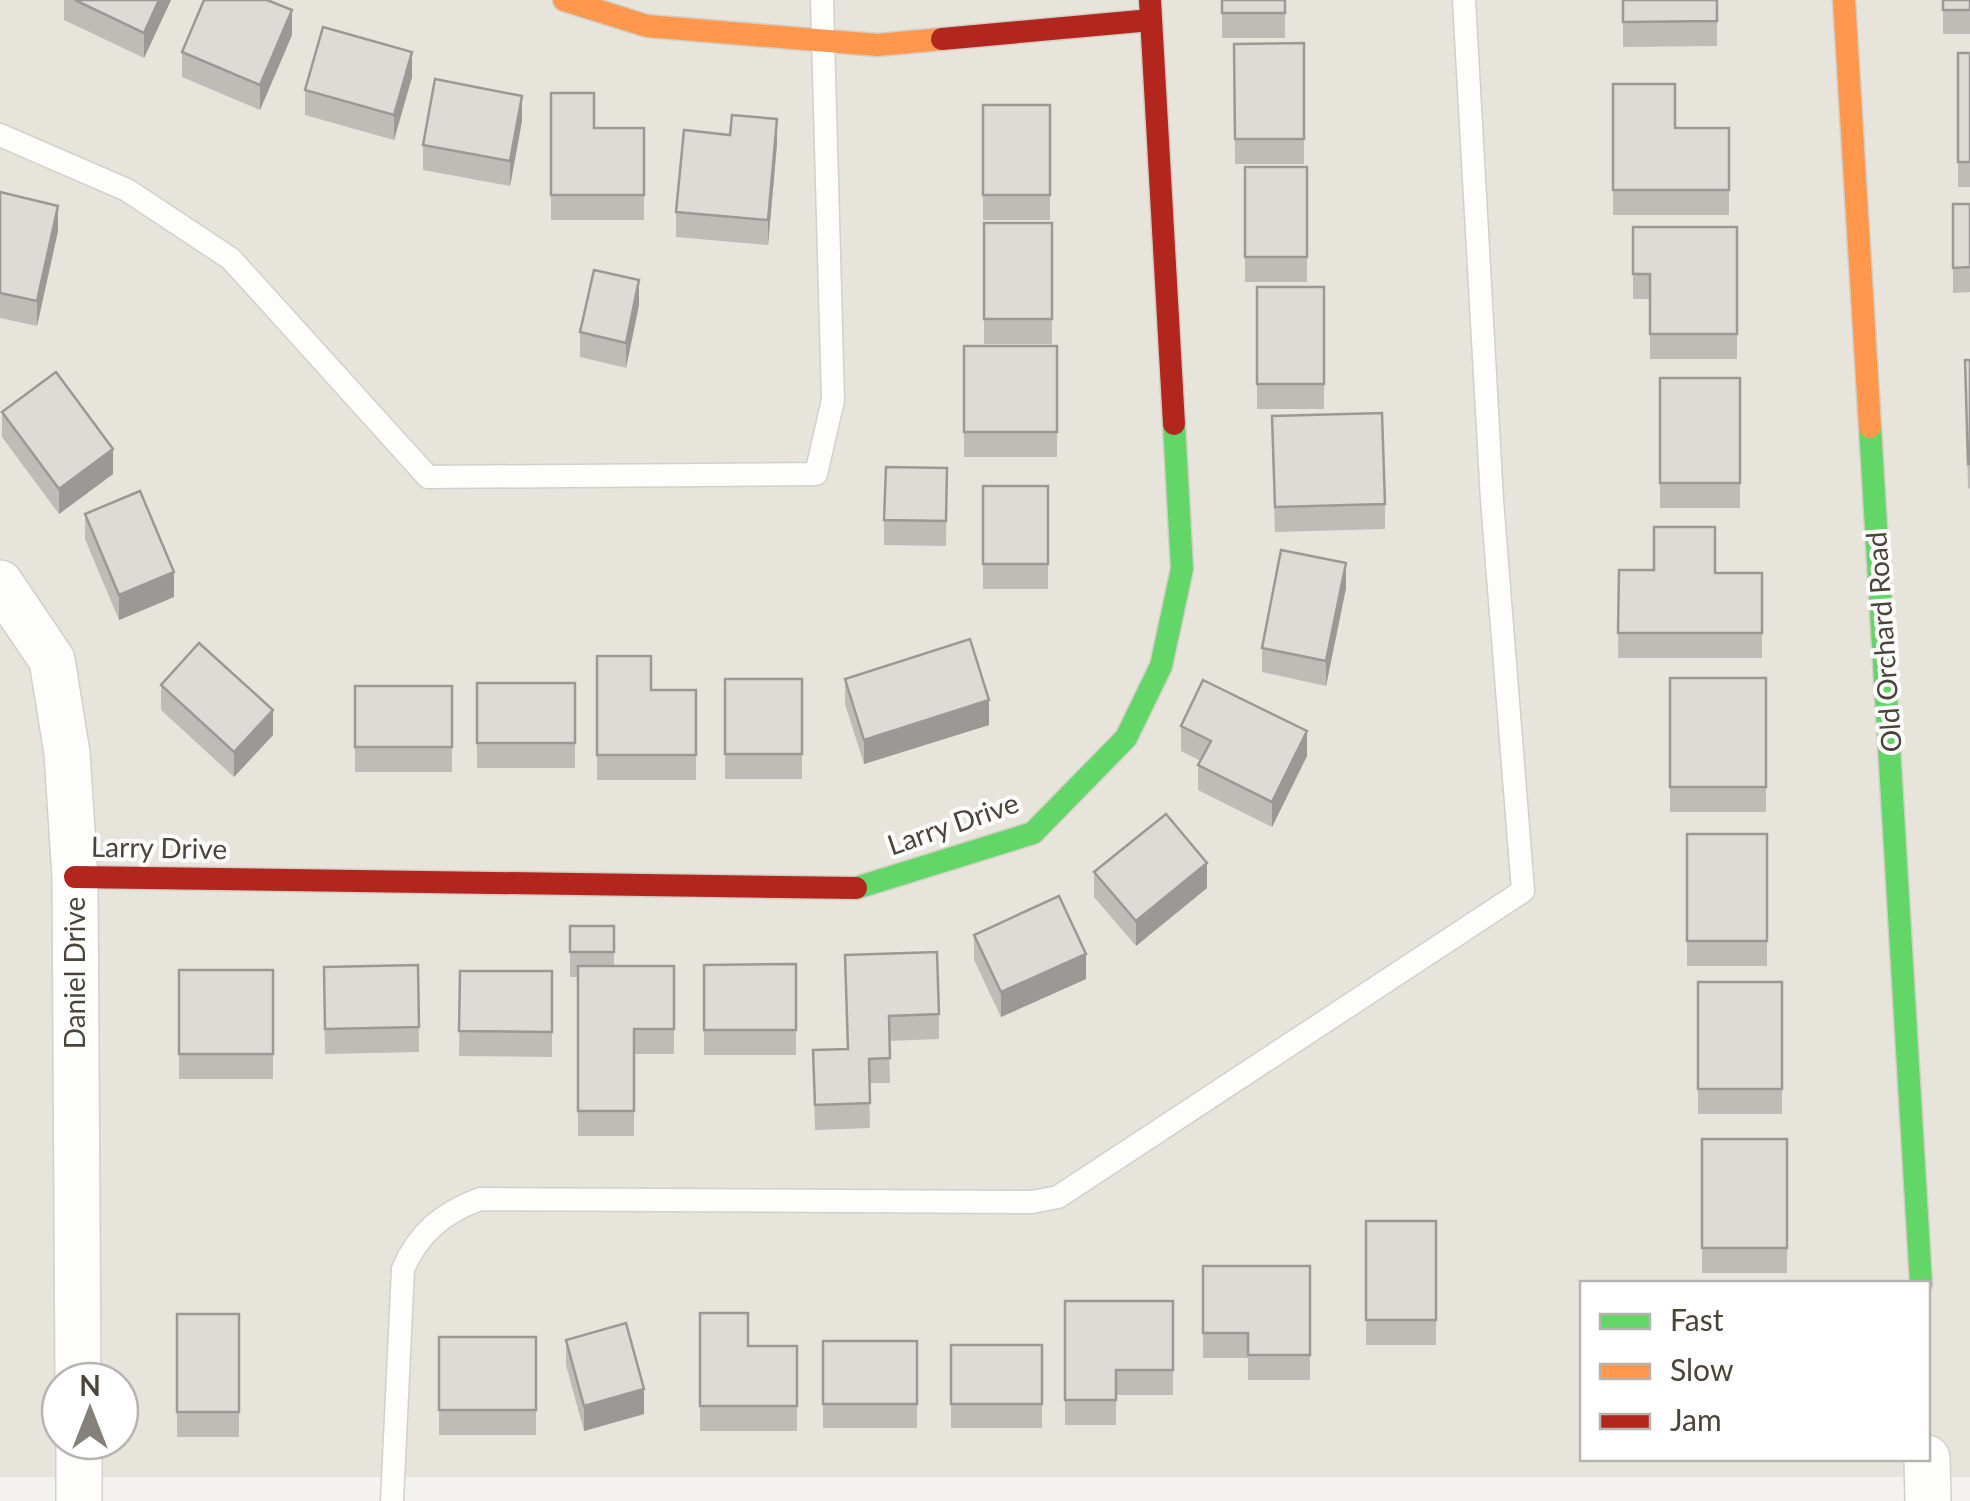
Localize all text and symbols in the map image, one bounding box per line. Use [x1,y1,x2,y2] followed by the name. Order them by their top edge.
[1858,531,1908,753] street label: Old Orchard Road
[883,785,1023,861] street label: Larry Drive
[91,829,227,865] street label: Larry Drive
[57,897,91,1049] street label: Daniel Drive
[1580,1281,1930,1461] legend
[1670,1301,1724,1337] text: Fast
[1670,1351,1734,1387] text: Slow
[40,1361,140,1461] north arrow
[79,1368,101,1402] text: N
[1670,1401,1722,1437] text: Jam

